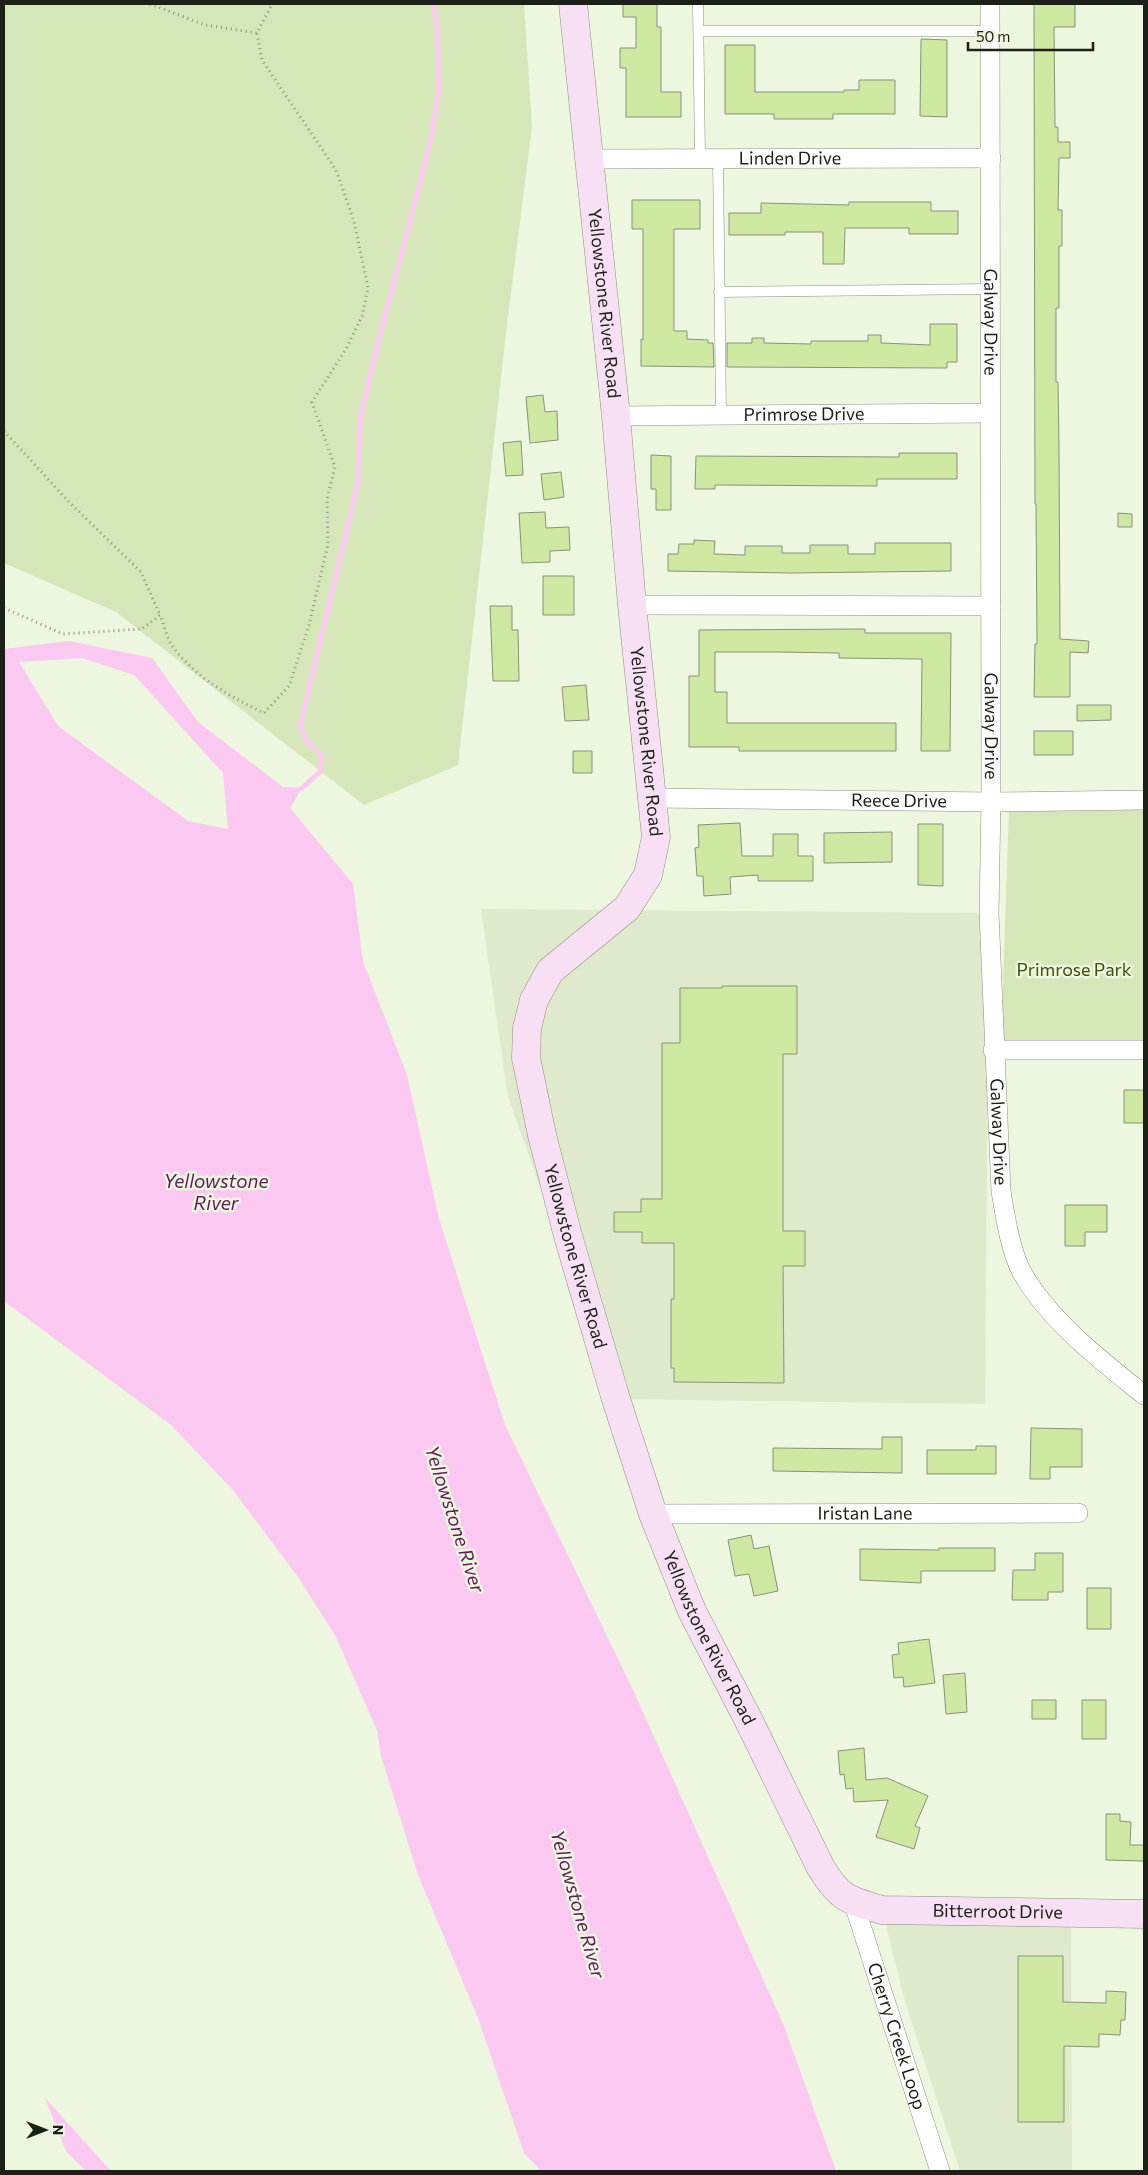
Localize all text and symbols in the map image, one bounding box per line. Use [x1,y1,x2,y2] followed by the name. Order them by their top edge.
[968,20,1093,52] scale bar
[976,27,1010,45] text: 50 m
[739,146,841,169] street label: Linden Drive
[584,207,626,399] street label: Yellowstone River Road
[980,269,1002,375] street label: Galway Drive
[743,402,865,425] street label: Primrose Drive
[626,645,668,837] street label: Yellowstone River Road
[981,673,1003,779] street label: Galway Drive
[851,788,947,811] street label: Reece Drive
[1016,958,1132,980] park label: Primrose Park
[986,1078,1013,1186] street label: Galway Drive
[540,1161,612,1351] street label: Yellowstone River Road
[164,1169,268,1214] water label: Yellowstone River
[421,1442,491,1597] water label: Yellowstone River
[817,1501,913,1524] street label: Iristan Lane
[659,1547,761,1728] street label: Yellowstone River Road
[546,1827,611,1982] water label: Yellowstone River
[932,1899,1063,1923] street label: Bitterroot Drive
[864,1960,931,2112] street label: Cherry Creek Loop
[20,2105,70,2155] north arrow
[50,2125,67,2135] text: N

